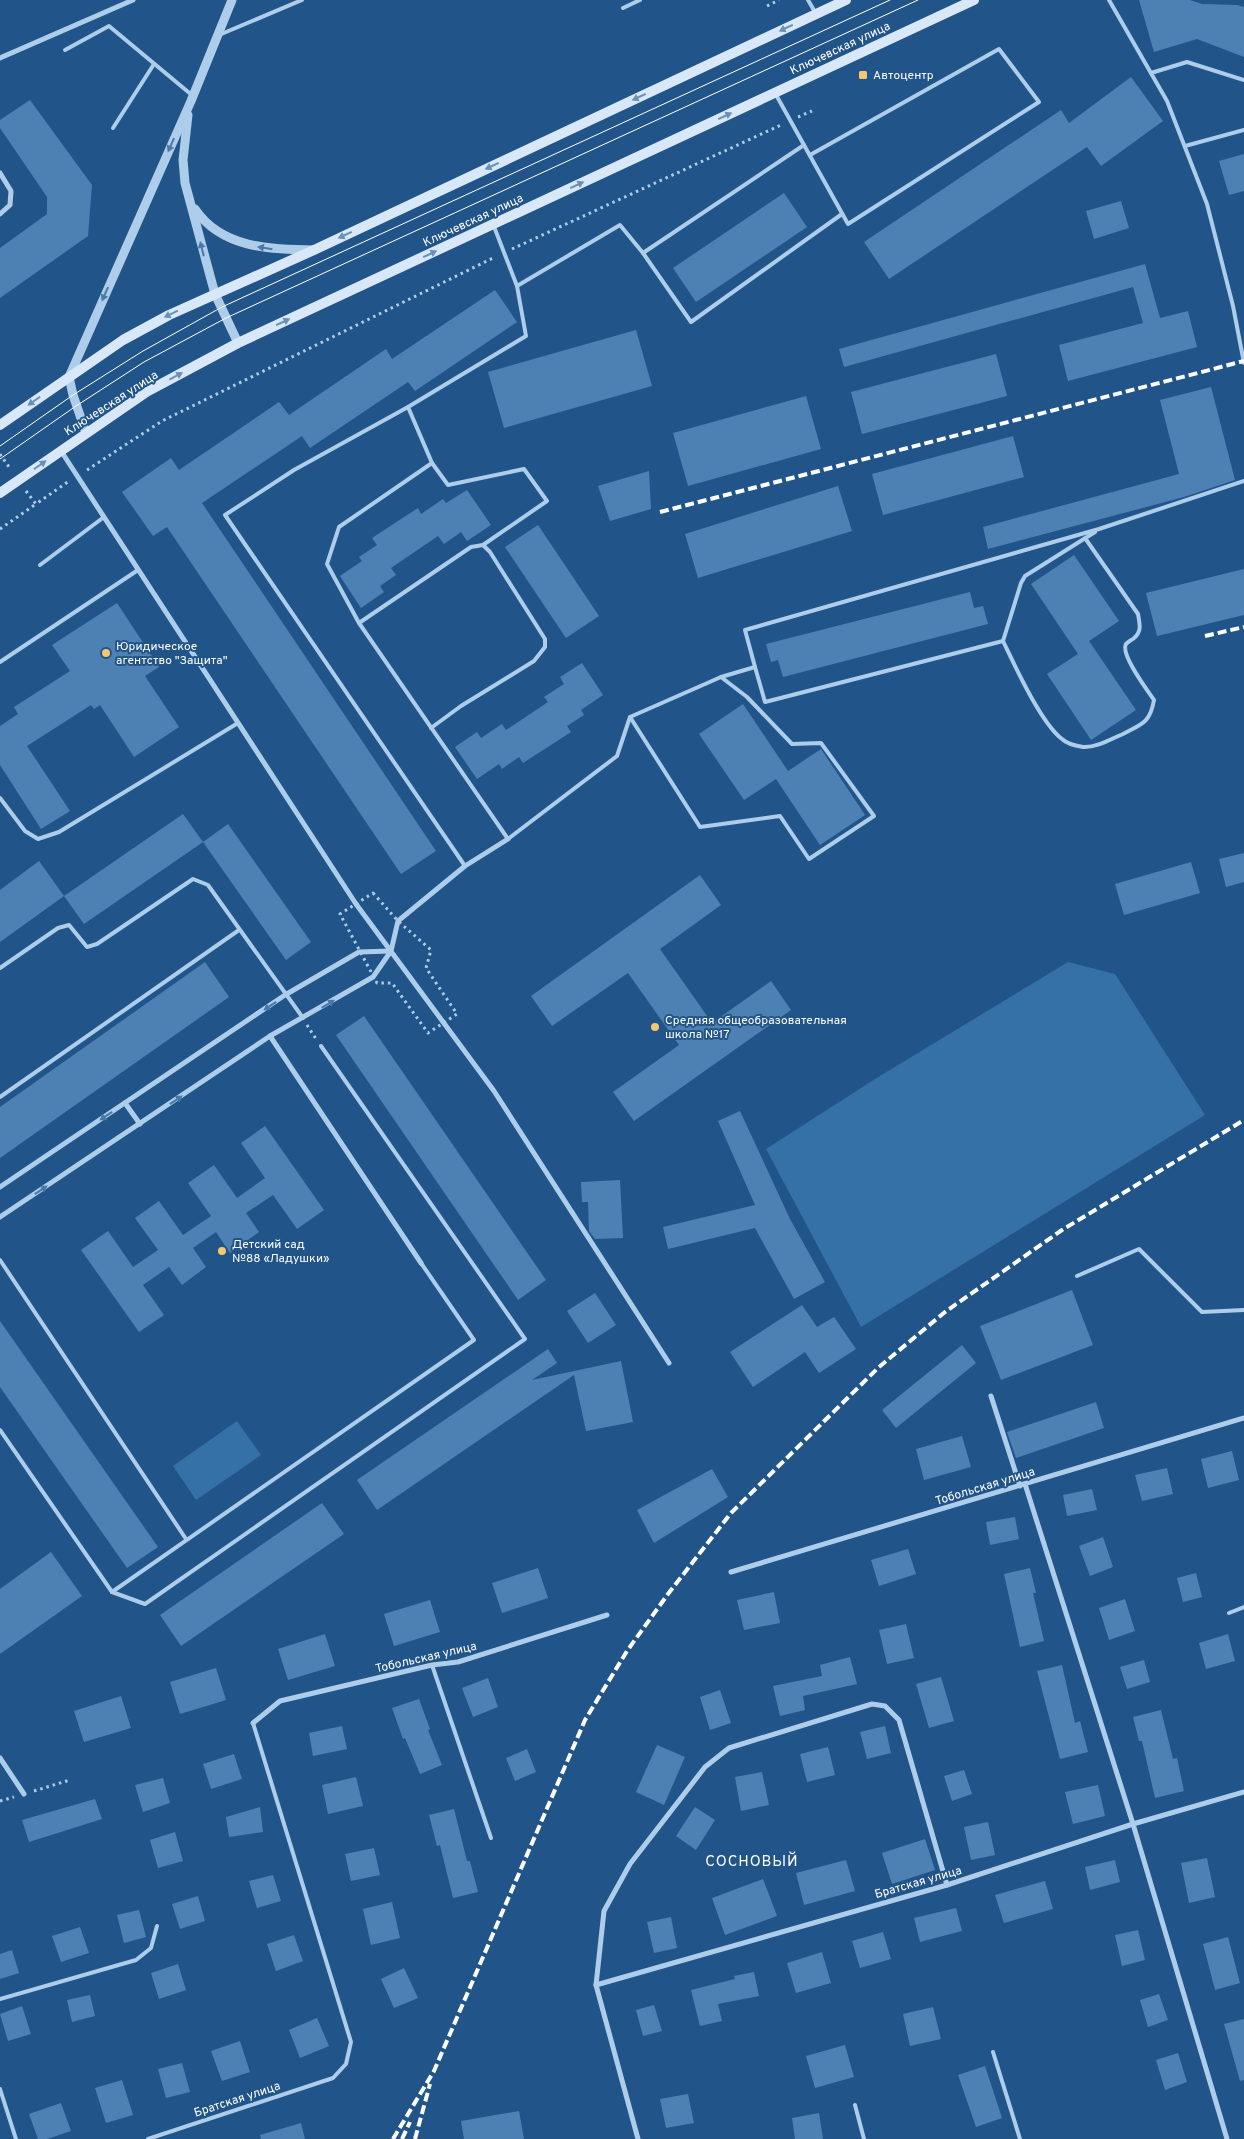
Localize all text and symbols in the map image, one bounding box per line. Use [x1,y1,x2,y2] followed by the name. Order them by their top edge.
[788,19,893,79] street label: Ключевская улица
[779,24,793,32] one-way arrow
[873,68,934,84] place label: Автоцентр
[857,69,869,81] marker: Автоцентр
[632,93,646,101] one-way arrow
[718,112,732,120] one-way arrow
[166,138,174,152] one-way arrow
[485,163,499,171] one-way arrow
[570,181,584,189] one-way arrow
[421,191,526,251] street label: Ключевская улица
[338,232,352,240] one-way arrow
[198,241,206,256] one-way arrow
[257,244,273,252] one-way arrow
[423,249,437,257] one-way arrow
[101,287,109,301] one-way arrow
[164,310,178,318] one-way arrow
[276,318,290,326] one-way arrow
[62,367,162,440] street label: Ключевская улица
[169,372,183,380] one-way arrow
[27,396,41,406] one-way arrow
[33,460,47,470] one-way arrow
[116,639,228,669] place label: Юридическое агентство "Защита"
[100,647,112,659] marker: Юридическое агентство "Защита"
[321,999,334,1008] one-way arrow
[263,1001,276,1011] one-way arrow
[665,1013,847,1043] place label: Средняя общеобразовательная школа №17
[649,1021,661,1033] marker: Средняя общеобразовательная школа №17
[169,1095,182,1104] one-way arrow
[99,1111,113,1121] one-way arrow
[34,1185,47,1195] one-way arrow
[232,1237,329,1267] place label: Детский сад №88 «Ладушки»
[216,1245,228,1257] marker: Детский сад №88 «Ладушки»
[934,1464,1037,1510] street label: Тобольская улица
[374,1639,478,1677] street label: Тобольская улица
[705,1851,799,1872] district label: СОСНОВЫЙ
[873,1863,964,1903] street label: Братская улица
[192,2078,283,2121] street label: Братская улица

